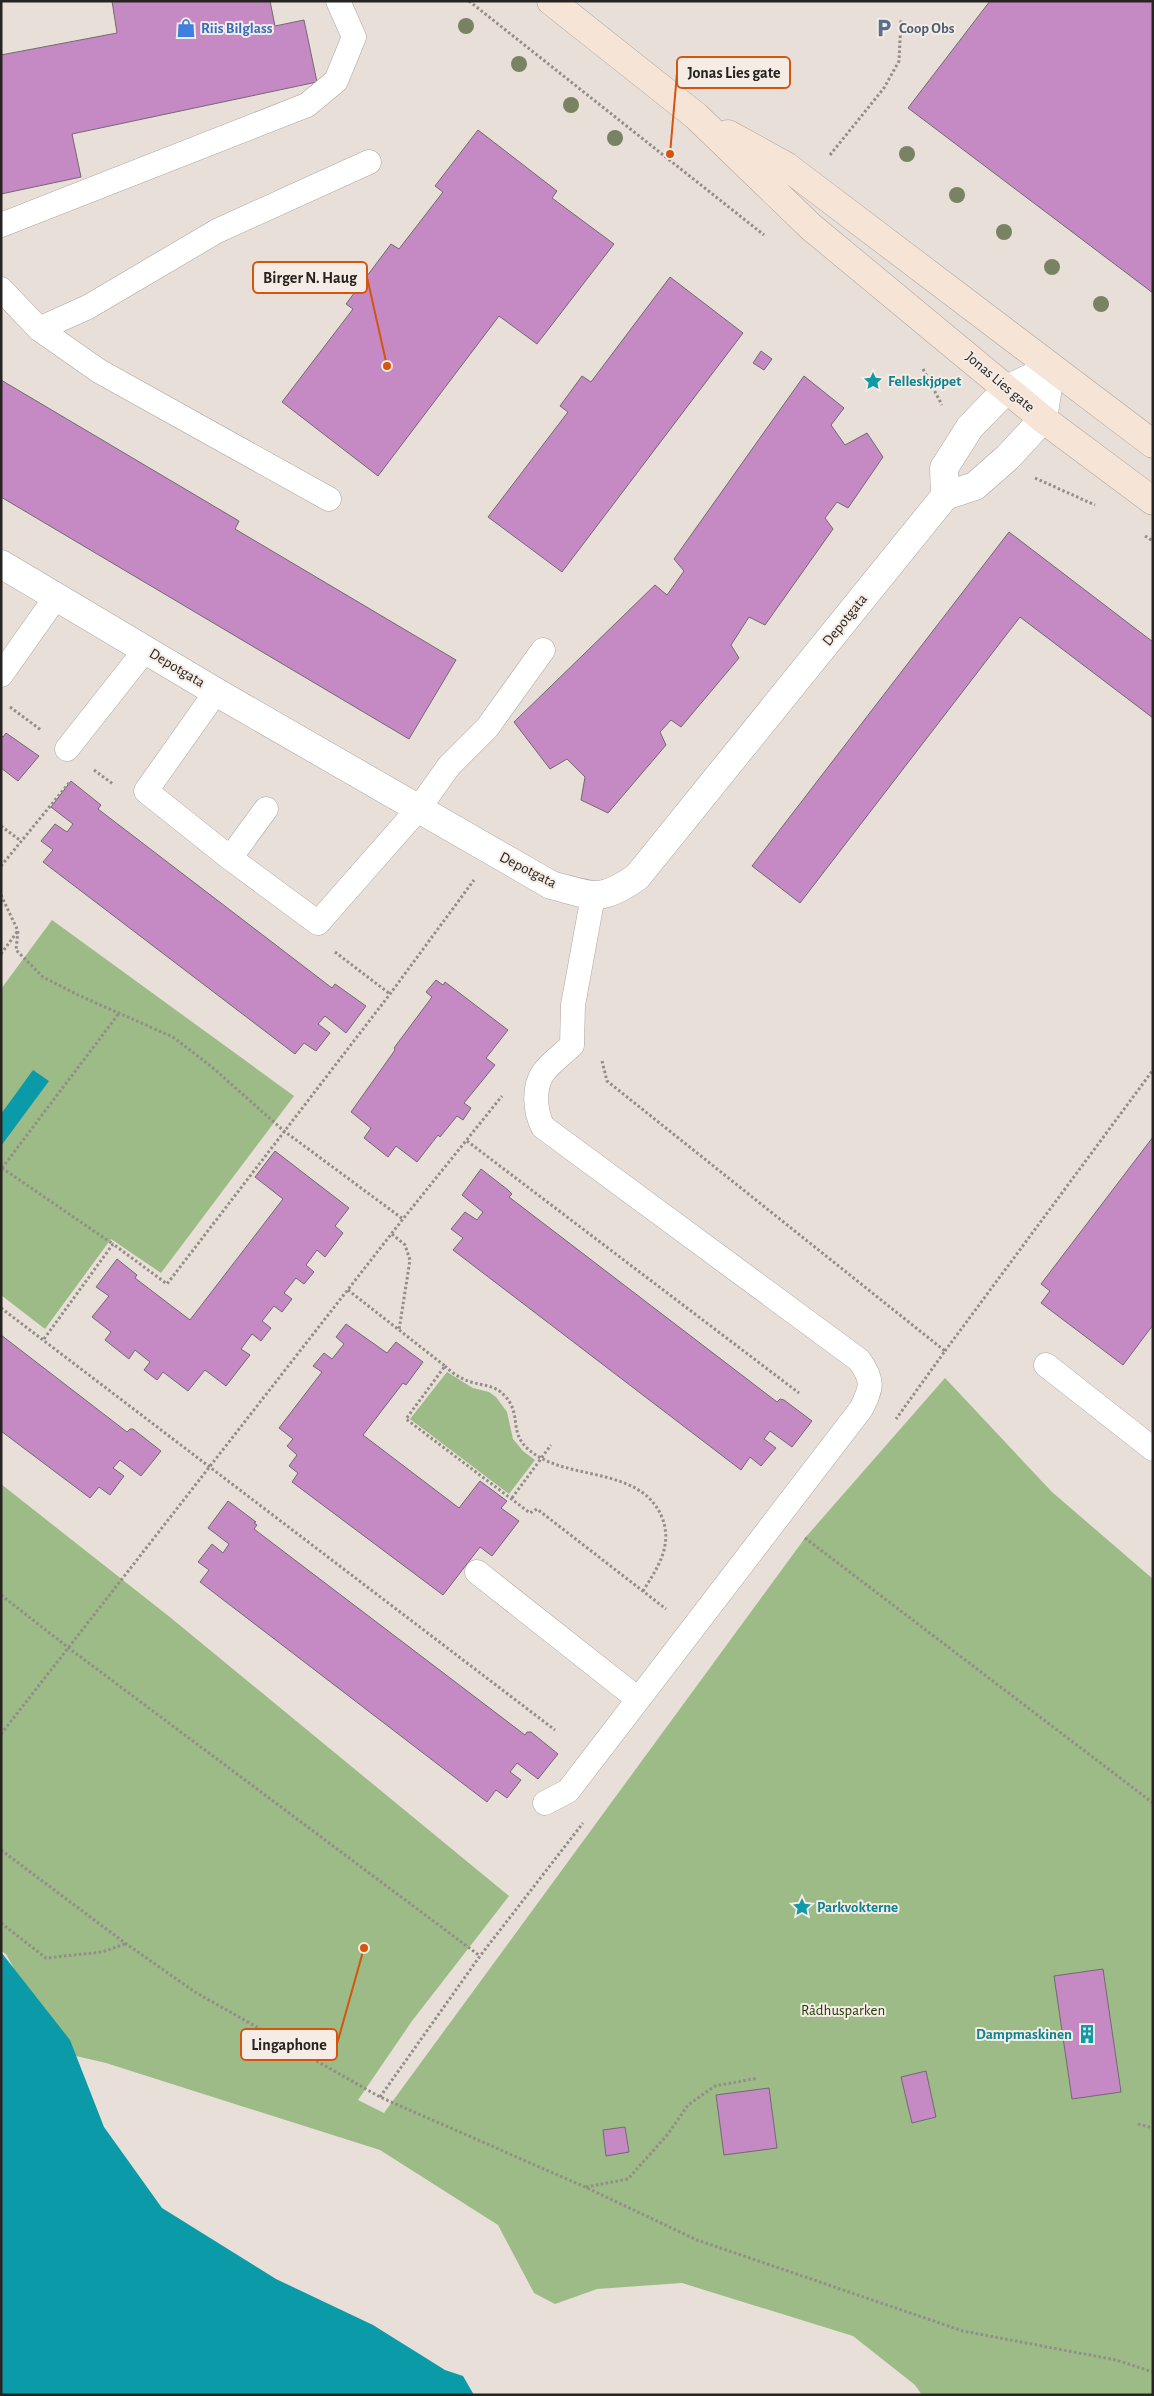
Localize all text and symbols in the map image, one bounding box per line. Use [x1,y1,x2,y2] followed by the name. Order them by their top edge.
[175,17,197,39] shop icon: Riis Bilglass
[873,17,895,39] parking icon: Coop Obs
[201,21,273,36] place label: Riis Bilglass
[899,21,955,36] place label: Coop Obs
[677,57,790,88] callout: Jonas Lies gate
[687,65,781,81] text: Jonas Lies gate
[253,262,367,293] callout: Birger N. Haug
[263,270,358,286] text: Birger N. Haug
[963,349,1037,415] street label: Jonas Lies gate
[862,370,884,392] place icon: Felleskjøpet
[888,374,961,389] place label: Felleskjøpet
[820,591,870,649] street label: Depotgata
[147,646,207,690] street label: Depotgata
[497,849,559,891] street label: Depotgata
[791,1896,813,1918] place icon: Parkvokterne
[817,1900,898,1915] place label: Parkvokterne
[801,2003,885,2018] park label: Rådhusparken
[1076,2023,1098,2045] building icon: Dampmaskinen
[976,2027,1072,2042] place label: Dampmaskinen
[241,2029,337,2060] callout: Lingaphone
[251,2037,327,2053] text: Lingaphone

